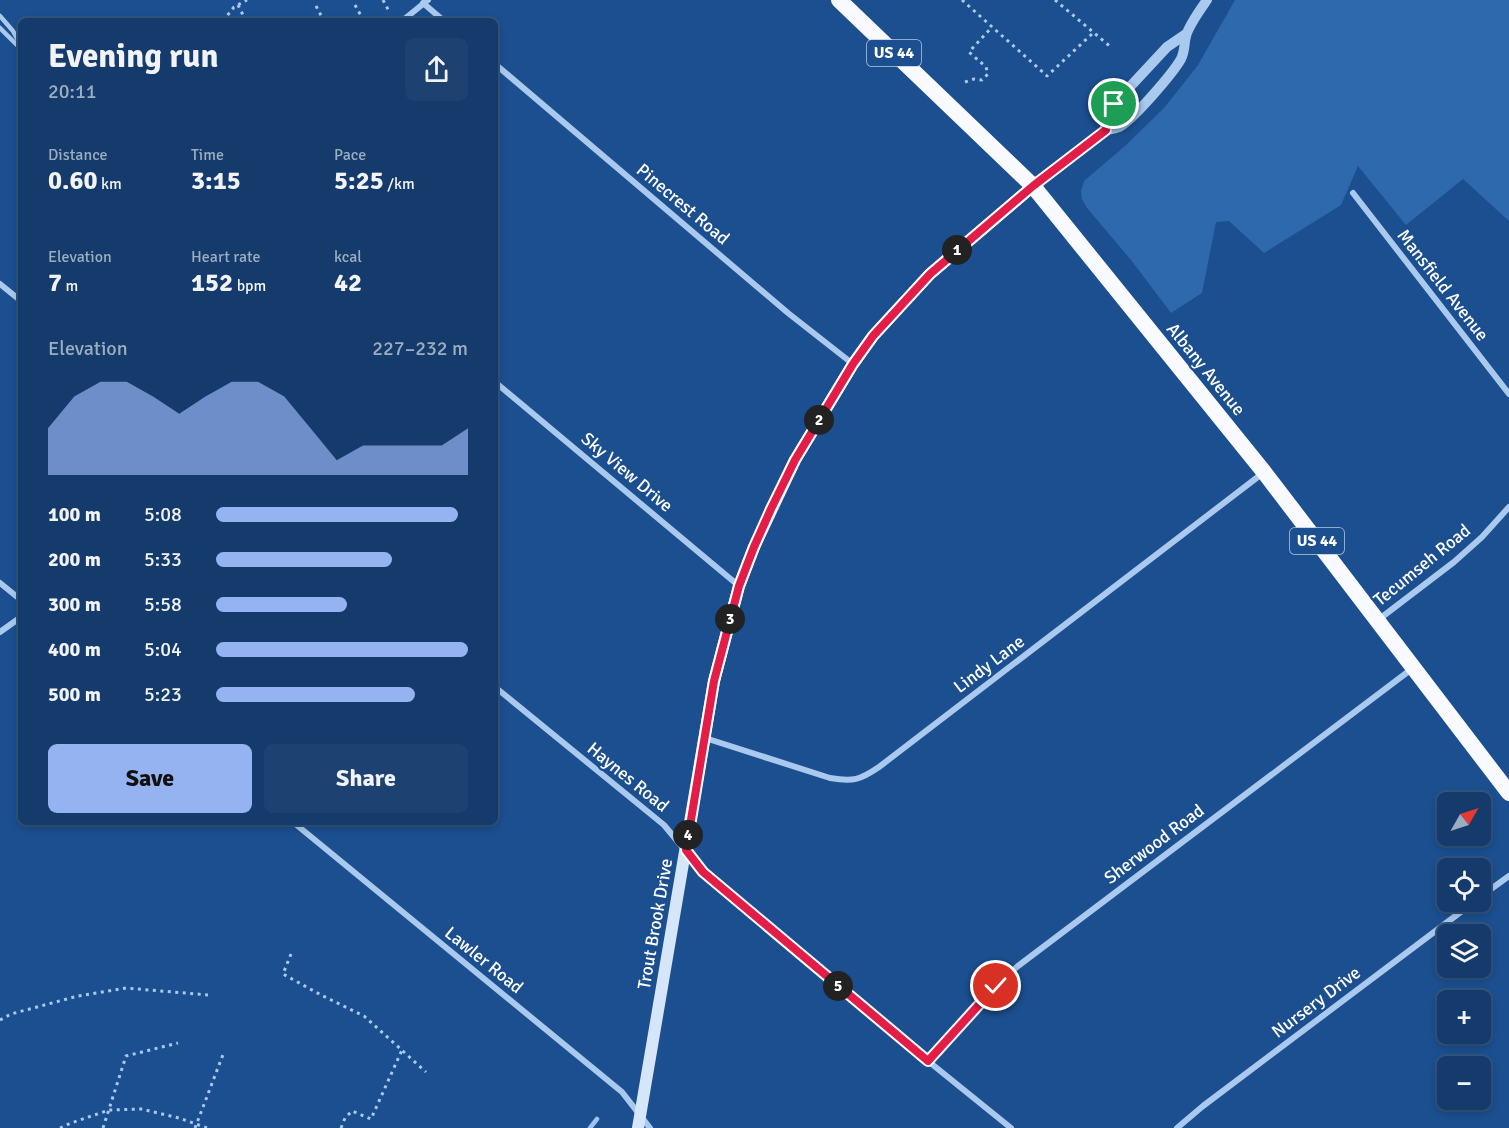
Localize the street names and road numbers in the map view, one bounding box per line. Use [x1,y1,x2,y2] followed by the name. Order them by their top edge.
[867,40,921,66] road number: US 44
[632,159,734,249] street label: Pinecrest Road
[1393,225,1493,345] street label: Mansfield Avenue
[1162,318,1250,420] street label: Albany Avenue
[577,427,677,517] street label: Sky View Drive
[1369,519,1475,611] street label: Tecumseh Road
[1290,528,1344,554] road number: US 44
[949,630,1029,698] street label: Lindy Lane
[583,737,673,817] street label: Haynes Road
[1100,799,1208,889] street label: Sherwood Road
[633,857,677,991] street label: Trout Brook Drive
[440,922,528,998] street label: Lawler Road
[1267,962,1365,1042] street label: Nursery Drive

